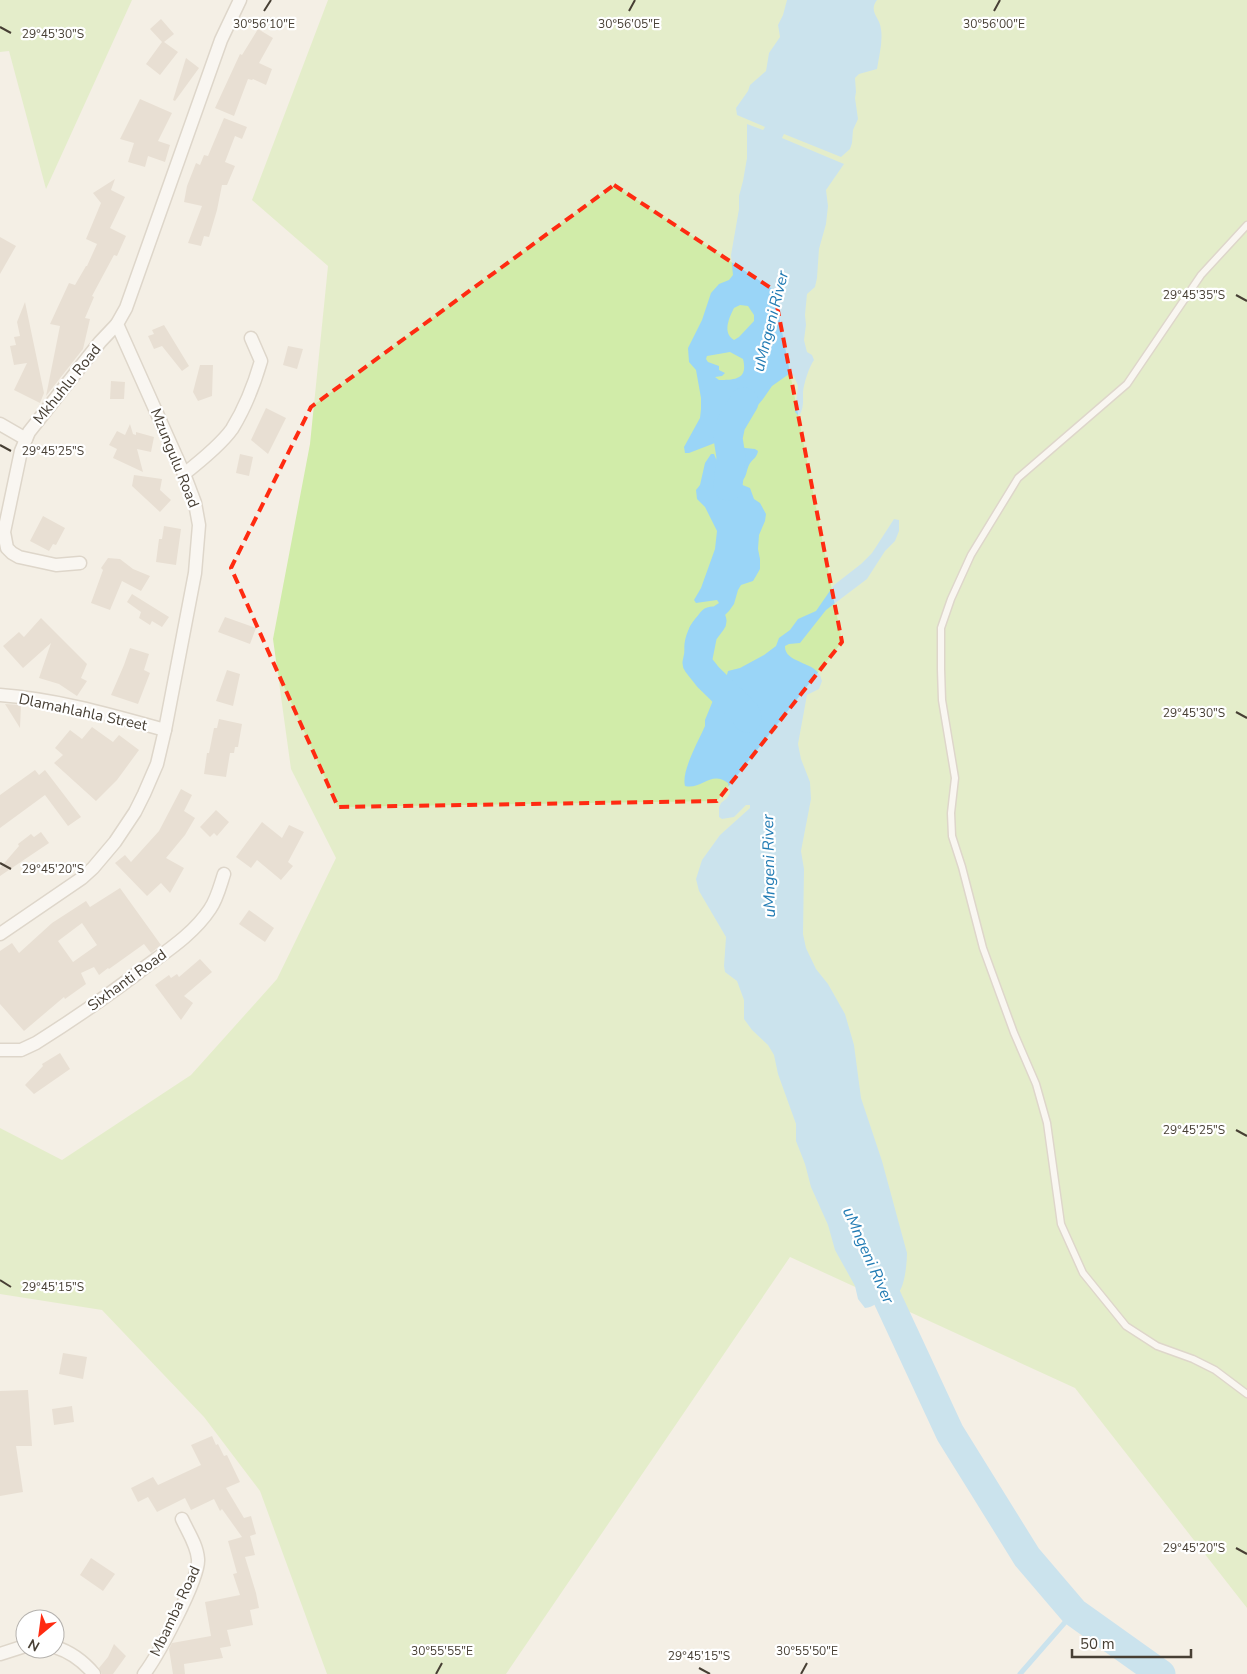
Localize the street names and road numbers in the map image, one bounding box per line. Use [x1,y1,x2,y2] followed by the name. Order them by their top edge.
[29,340,105,428] street label: Mkhuhlu Road
[146,405,204,511] street label: Mzungulu Road
[17,689,150,736] street label: Dlamahlahla Street
[83,945,171,1015] street label: Sixhanti Road
[145,1562,205,1660] street label: Mbamba Road

